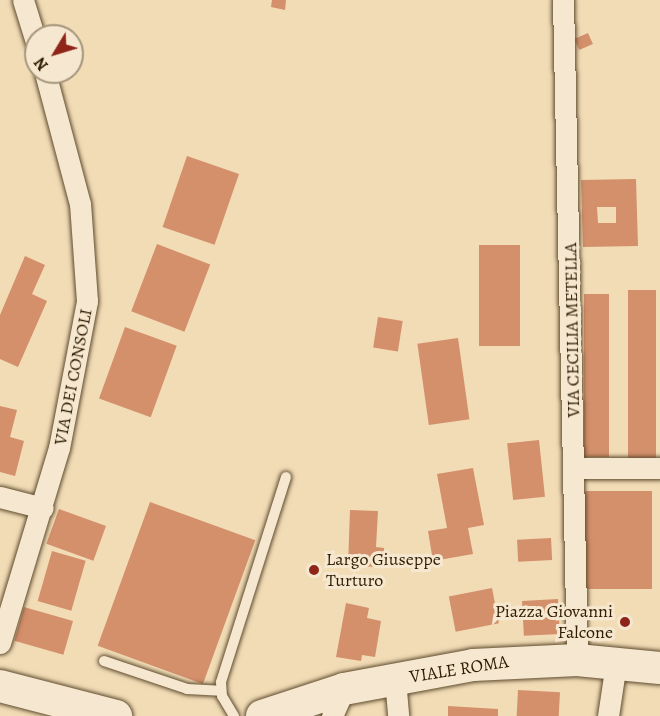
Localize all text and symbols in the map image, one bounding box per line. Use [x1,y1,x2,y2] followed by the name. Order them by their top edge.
[24,24,84,84] north arrow
[29,52,54,75] text: N
[560,242,584,418] street label: VIA CECILIA METELLA
[49,307,97,447] street label: VIA DEI CONSOLI
[326,549,441,592] place label: Largo Giuseppe Turturo
[307,563,321,577] marker: Largo Giuseppe Turturo
[495,601,613,644] place label: Piazza Giovanni Falcone
[618,615,632,629] marker: Piazza Giovanni Falcone
[408,651,510,687] street label: VIALE ROMA

